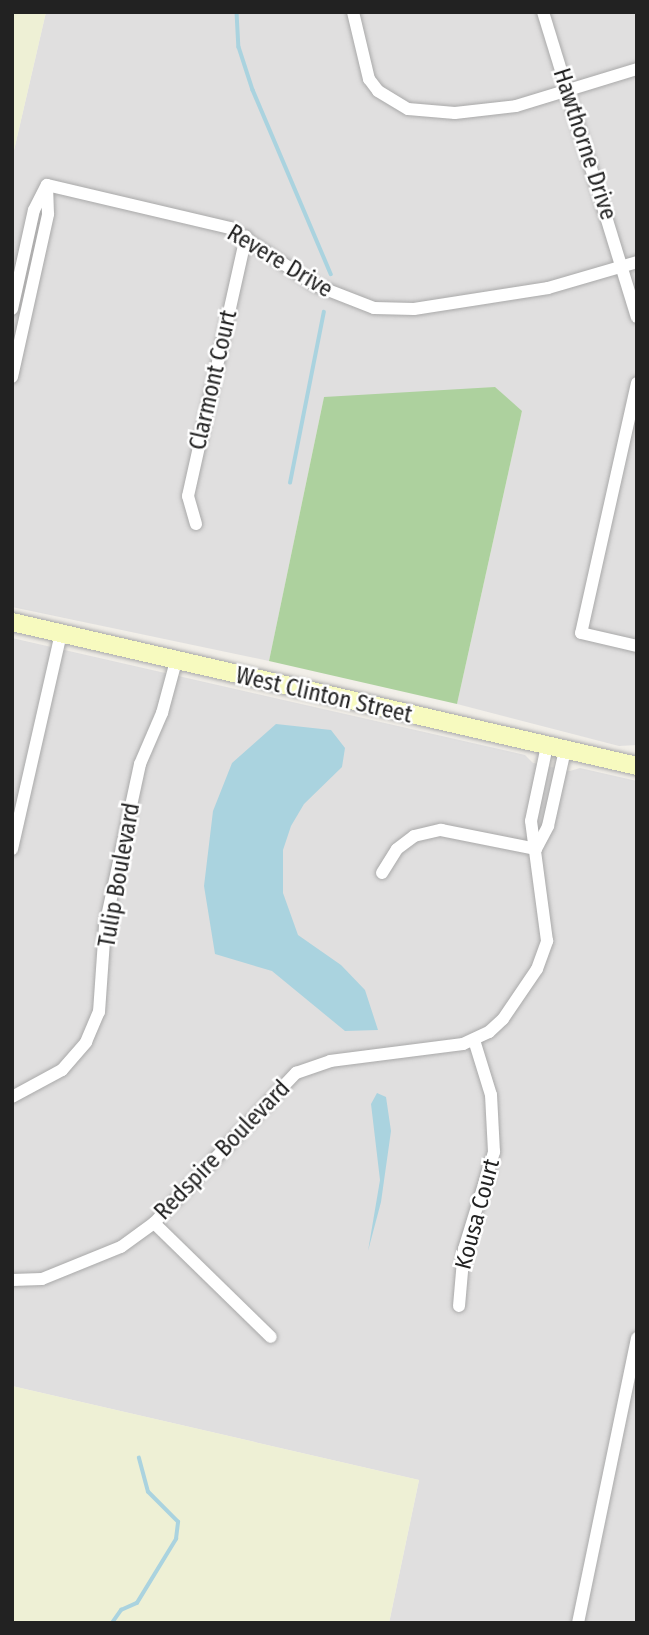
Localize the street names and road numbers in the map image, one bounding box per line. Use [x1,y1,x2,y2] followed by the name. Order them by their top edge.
[548,65,622,223] street label: Hawthorne Drive
[222,219,338,303] street label: Revere Drive
[184,308,242,452] street label: Clarmont Court
[233,661,415,729] street label: West Clinton Street
[93,801,145,949] street label: Tulip Boulevard
[149,1075,295,1225] street label: Redspire Boulevard
[449,1156,505,1272] street label: Kousa Court

